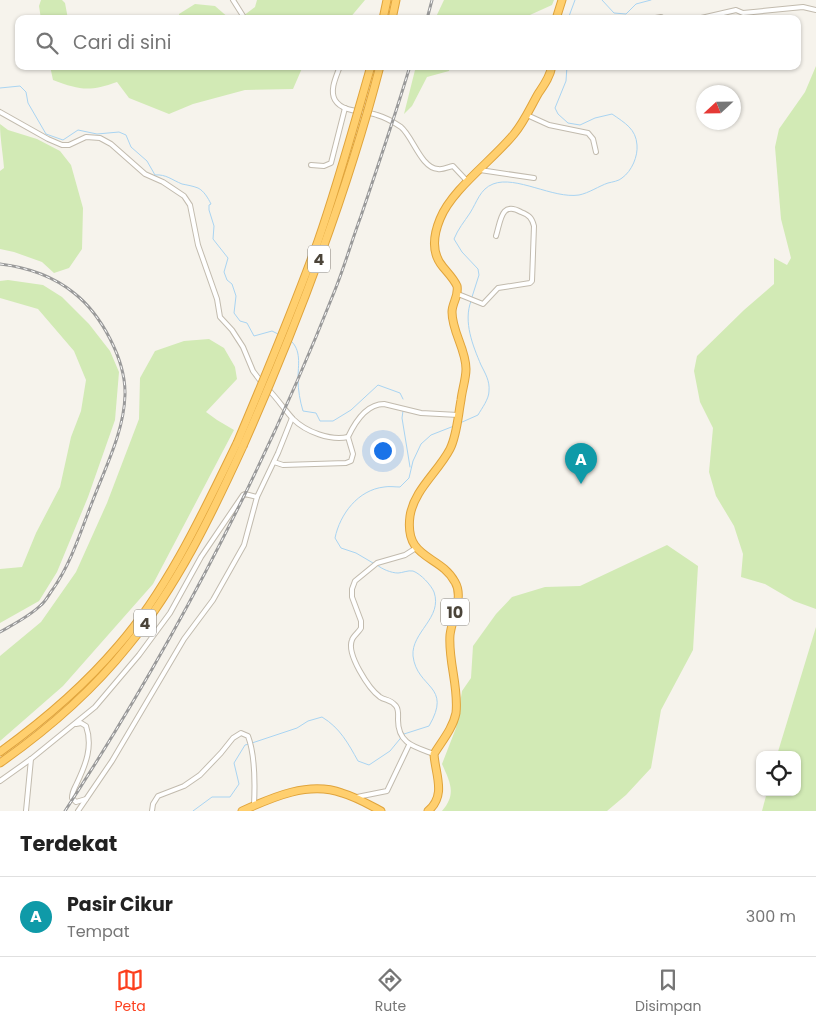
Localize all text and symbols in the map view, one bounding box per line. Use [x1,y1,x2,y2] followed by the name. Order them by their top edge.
[15,15,801,70] search box
[33,29,61,57] icon: search
[73,29,171,56] text: Cari di sini
[696,85,741,130] north arrow
[308,245,330,272] road number: 4
[370,438,396,464] your location
[565,443,597,484] pin: A
[441,598,469,626] road number: 10
[134,610,156,636] road number: 4
[756,751,801,796] map controls
[756,751,801,796] button: locate
[20,829,117,858] text: Terdekat
[67,891,173,918] text: Pasir Cikur
[30,905,42,928] text: A
[746,905,796,928] text: 300 m
[67,920,130,943] text: Tempat
[114,966,146,1017] tab: Peta
[375,966,406,1017] tab: Rute
[635,966,701,1017] tab: Disimpan

